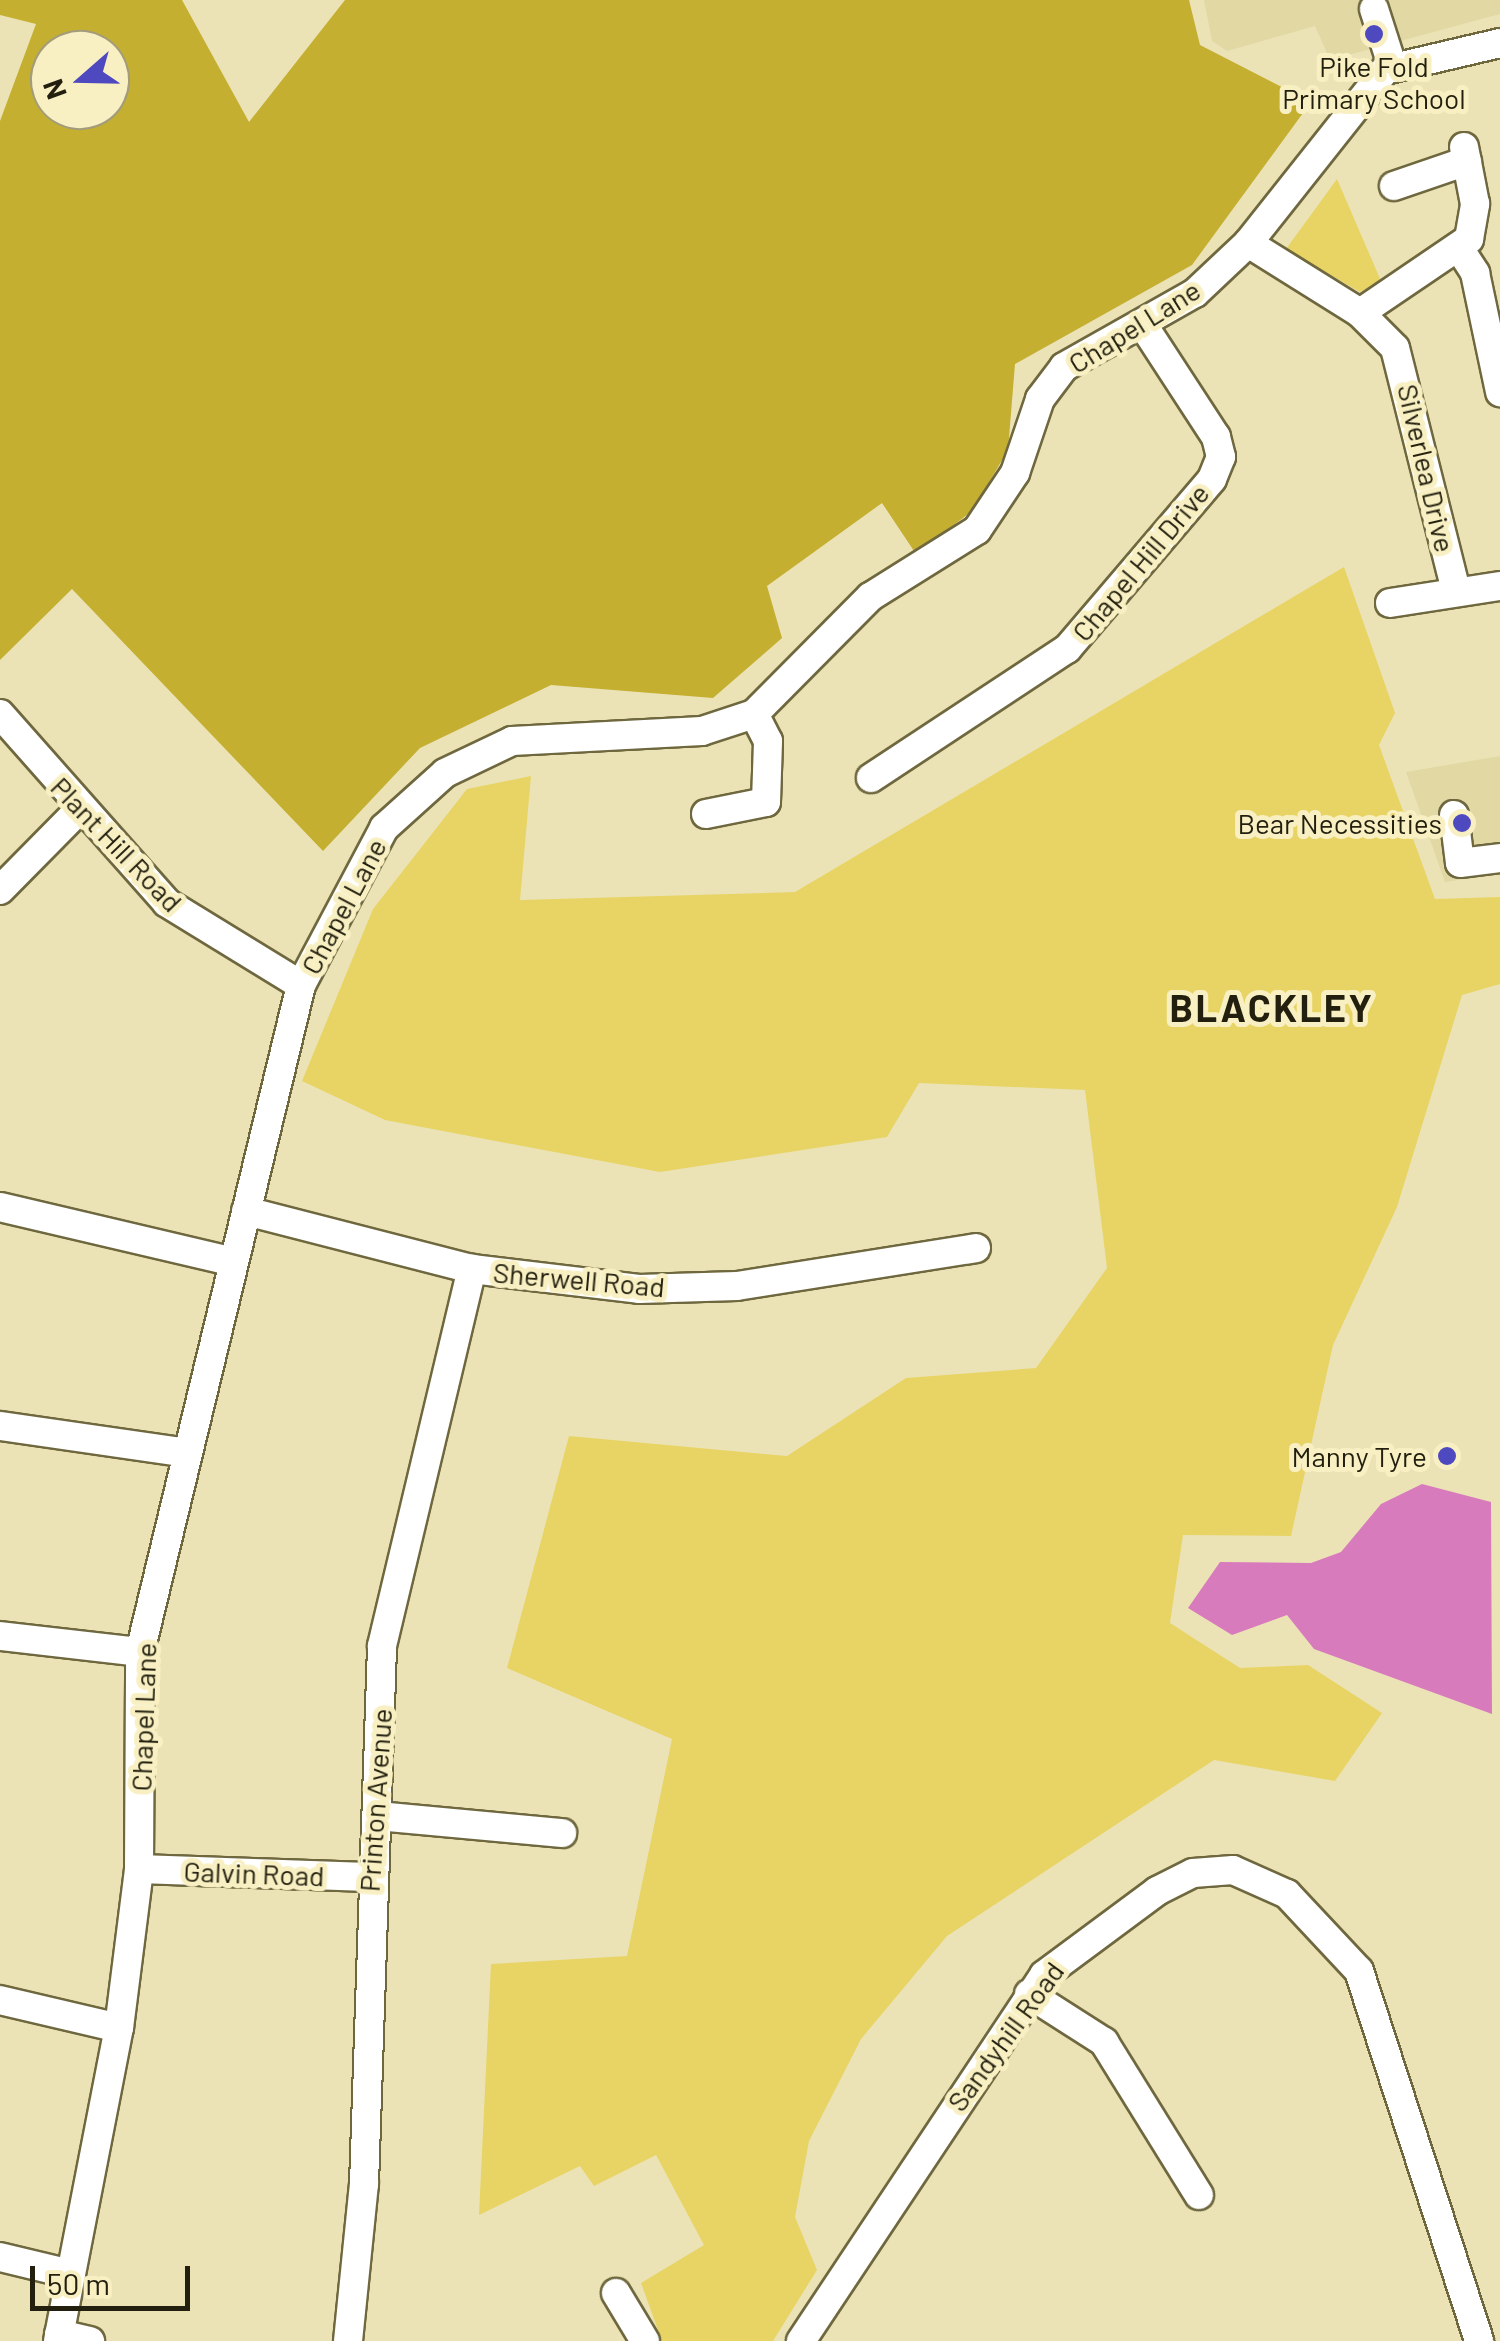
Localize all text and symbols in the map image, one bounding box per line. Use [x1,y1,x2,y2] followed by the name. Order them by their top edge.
[1363,23,1385,45] marker: Pike Fold Primary School
[30,30,130,130] north arrow
[1282,49,1466,115] place label: Pike Fold Primary School
[35,75,73,104] text: N
[1062,272,1206,380] street label: Chapel Lane
[1391,381,1463,555] street label: Silverlea Drive
[1064,477,1216,647] street label: Chapel Hill Drive
[44,770,190,918] street label: Plant Hill Road
[1237,806,1442,840] place label: Bear Necessities
[1451,812,1473,834] marker: Bear Necessities
[293,832,393,980] street label: Chapel Lane
[1170,985,1374,1031] district label: BLACKLEY
[492,1255,666,1303] street label: Sherwell Road
[1291,1439,1427,1473] place label: Manny Tyre
[1436,1445,1458,1467] marker: Manny Tyre
[124,1642,162,1792] street label: Chapel Lane
[352,1707,398,1893] street label: Printon Avenue
[183,1854,325,1892] street label: Galvin Road
[940,1955,1070,2117] street label: Sandyhill Road
[35,2246,195,2308] scale bar
[47,2265,110,2301] text: 50 m

